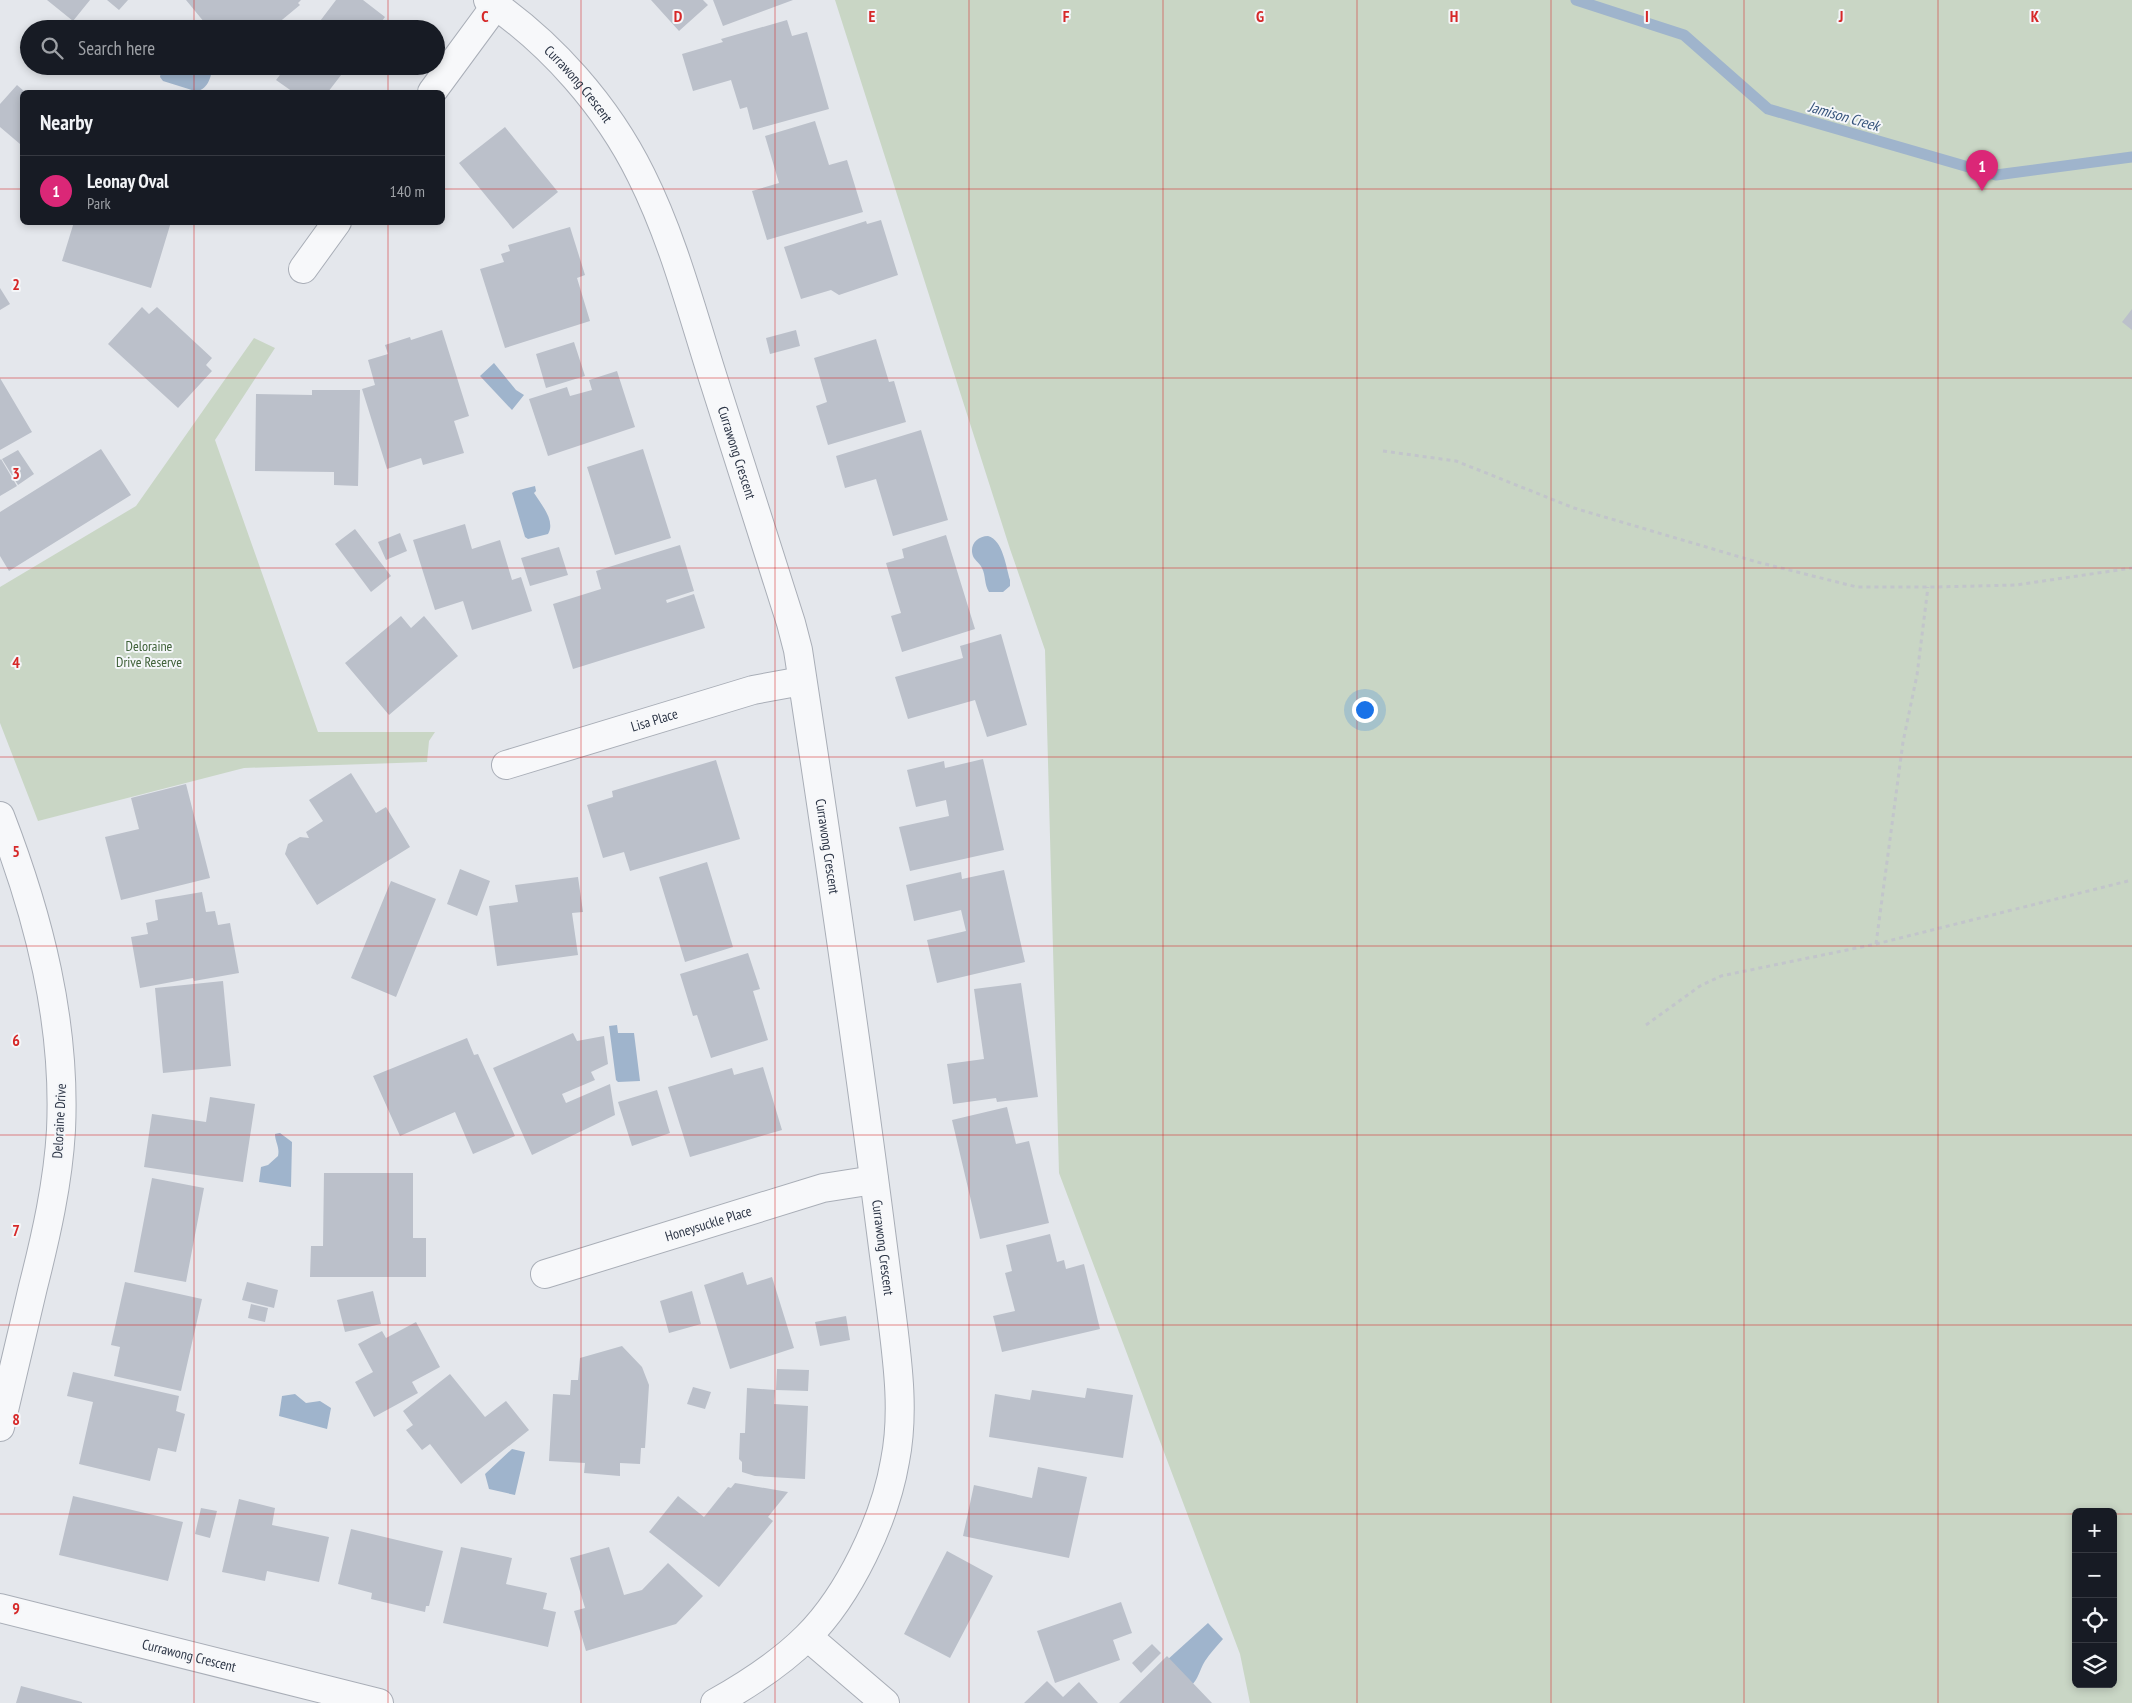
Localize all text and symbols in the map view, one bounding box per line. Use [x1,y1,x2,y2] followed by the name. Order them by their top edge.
[481,6,489,26] text: C
[674,6,683,26] text: D
[869,6,876,26] text: E
[1063,6,1070,26] text: F
[1256,6,1264,26] text: G
[1450,6,1458,26] text: H
[1645,6,1649,26] text: I
[1838,6,1843,26] text: J
[2031,6,2040,26] text: K
[20,20,445,75] search box
[38,34,66,62] icon: search
[78,36,155,60] text: Search here
[541,41,617,126] street label: Currawong Crescent
[1805,97,1884,136] water label: Jamison Creek
[40,109,93,136] text: Nearby
[1966,150,1998,191] pin: 1
[87,169,169,193] text: Leonay Oval
[52,181,60,201] text: 1
[390,181,425,201] text: 140 m
[87,193,111,213] text: Park
[12,274,20,294] text: 2
[714,404,760,501] street label: Currawong Crescent
[12,463,20,483] text: 3
[116,637,182,671] park label: Deloraine Drive Reserve
[12,652,20,672] text: 4
[1352,697,1378,723] your location
[629,704,680,736] street label: Lisa Place
[812,798,843,895] street label: Currawong Crescent
[12,841,20,861] text: 5
[12,1030,20,1050] text: 6
[48,1083,70,1159] street label: Deloraine Drive
[868,1199,898,1296] street label: Currawong Crescent
[663,1202,754,1245] street label: Honeysuckle Place
[12,1220,20,1240] text: 7
[12,1409,20,1429] text: 8
[2072,1508,2117,1688] map controls
[2072,1508,2117,1553] button: +
[2072,1553,2117,1598] button: −
[12,1598,20,1618] text: 9
[2072,1598,2117,1643] button: locate
[140,1635,238,1676] street label: Currawong Crescent
[2072,1643,2117,1688] button: layers

